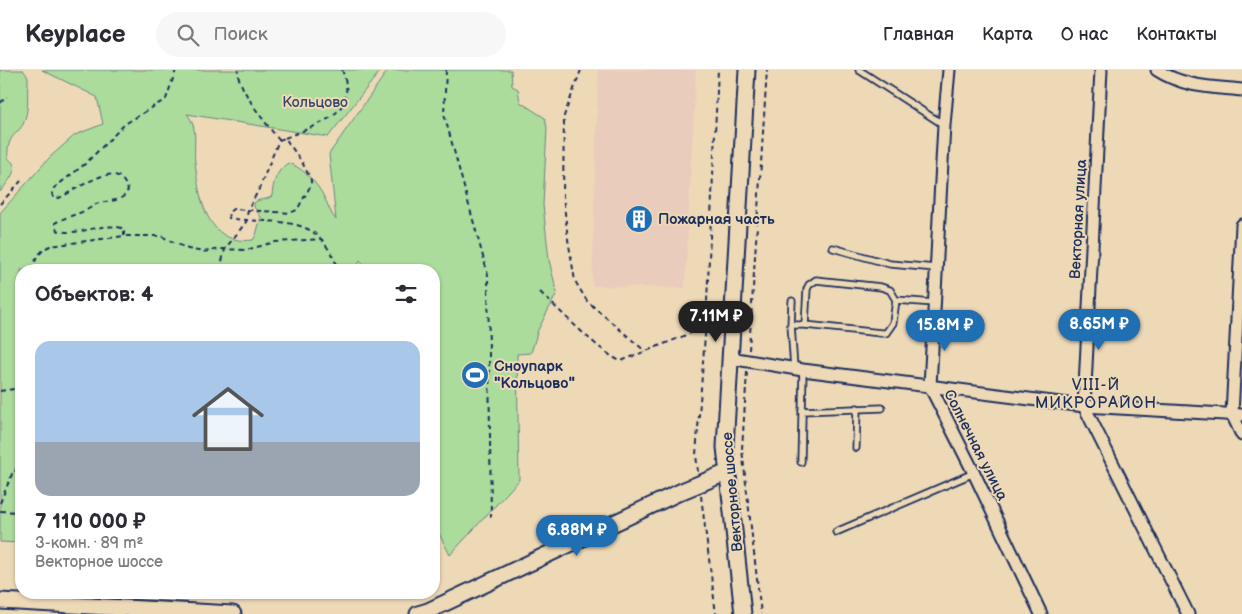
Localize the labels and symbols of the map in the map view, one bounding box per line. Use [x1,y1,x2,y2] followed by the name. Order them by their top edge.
[282,93,348,112] park label: Кольцово
[1066,158,1091,279] street label: Векторная улица
[624,204,654,234] building icon: Пожарная часть
[658,210,775,229] place label: Пожарная часть
[670,300,762,343] pin: 7.11M ₽
[1053,308,1145,351] pin: 8.65M ₽
[899,310,991,352] pin: 15.8M ₽
[494,357,575,393] place label: Сноупарк "Кольцово"
[460,360,490,390] sports icon: Сноупарк "Кольцово"
[1035,376,1157,413] district label: VIII-Й МИКРОРАЙОН
[939,386,1012,504] street label: Солнечная улица
[718,431,747,553] street label: Векторное шоссе
[531,514,623,557] pin: 6.88M ₽

